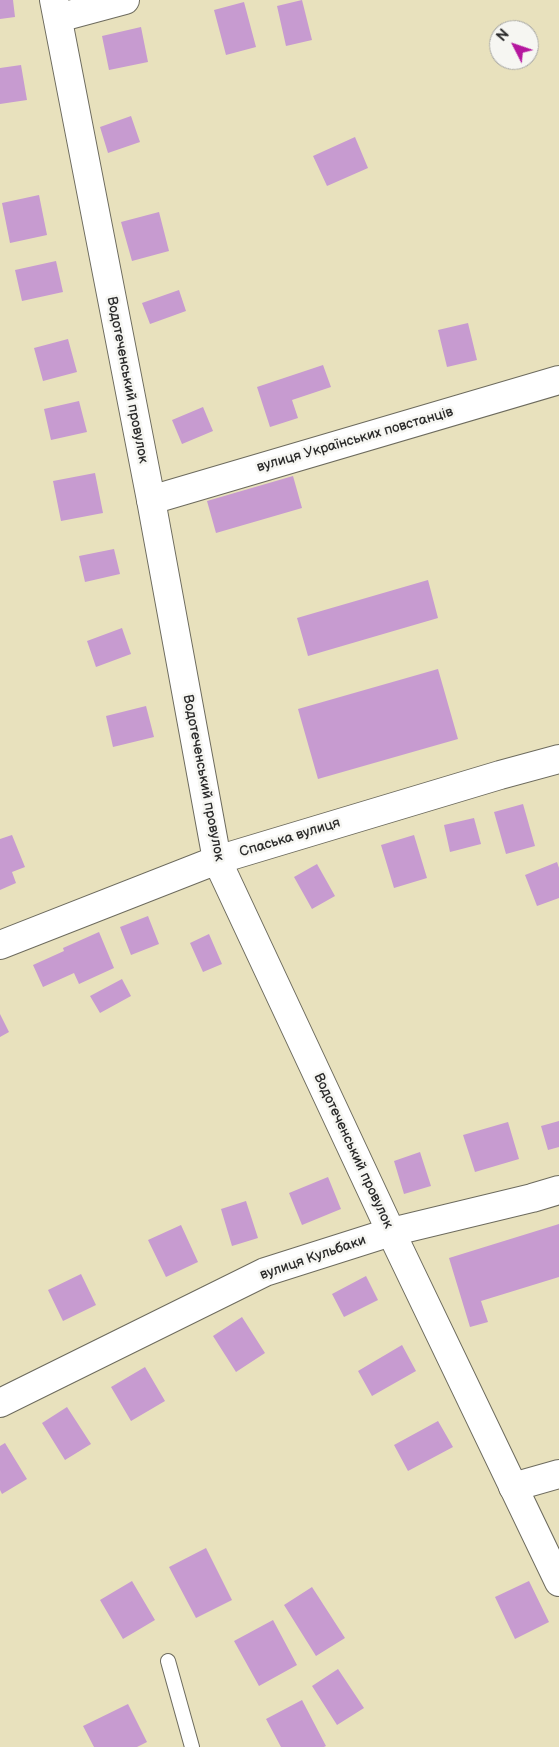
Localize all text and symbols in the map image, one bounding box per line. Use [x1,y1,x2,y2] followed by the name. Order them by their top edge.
[489,20,539,70] north arrow
[493,26,513,45] text: N
[103,295,151,465] street label: Водотеченський провулок
[255,404,455,476] street label: вулиця Українських повстанців
[179,693,227,863] street label: Водотеченський провулок
[238,815,342,861] street label: Спаська вулиця
[310,1071,396,1231] street label: Водотеченський провулок
[258,1232,368,1284] street label: вулиця Кульбаки

